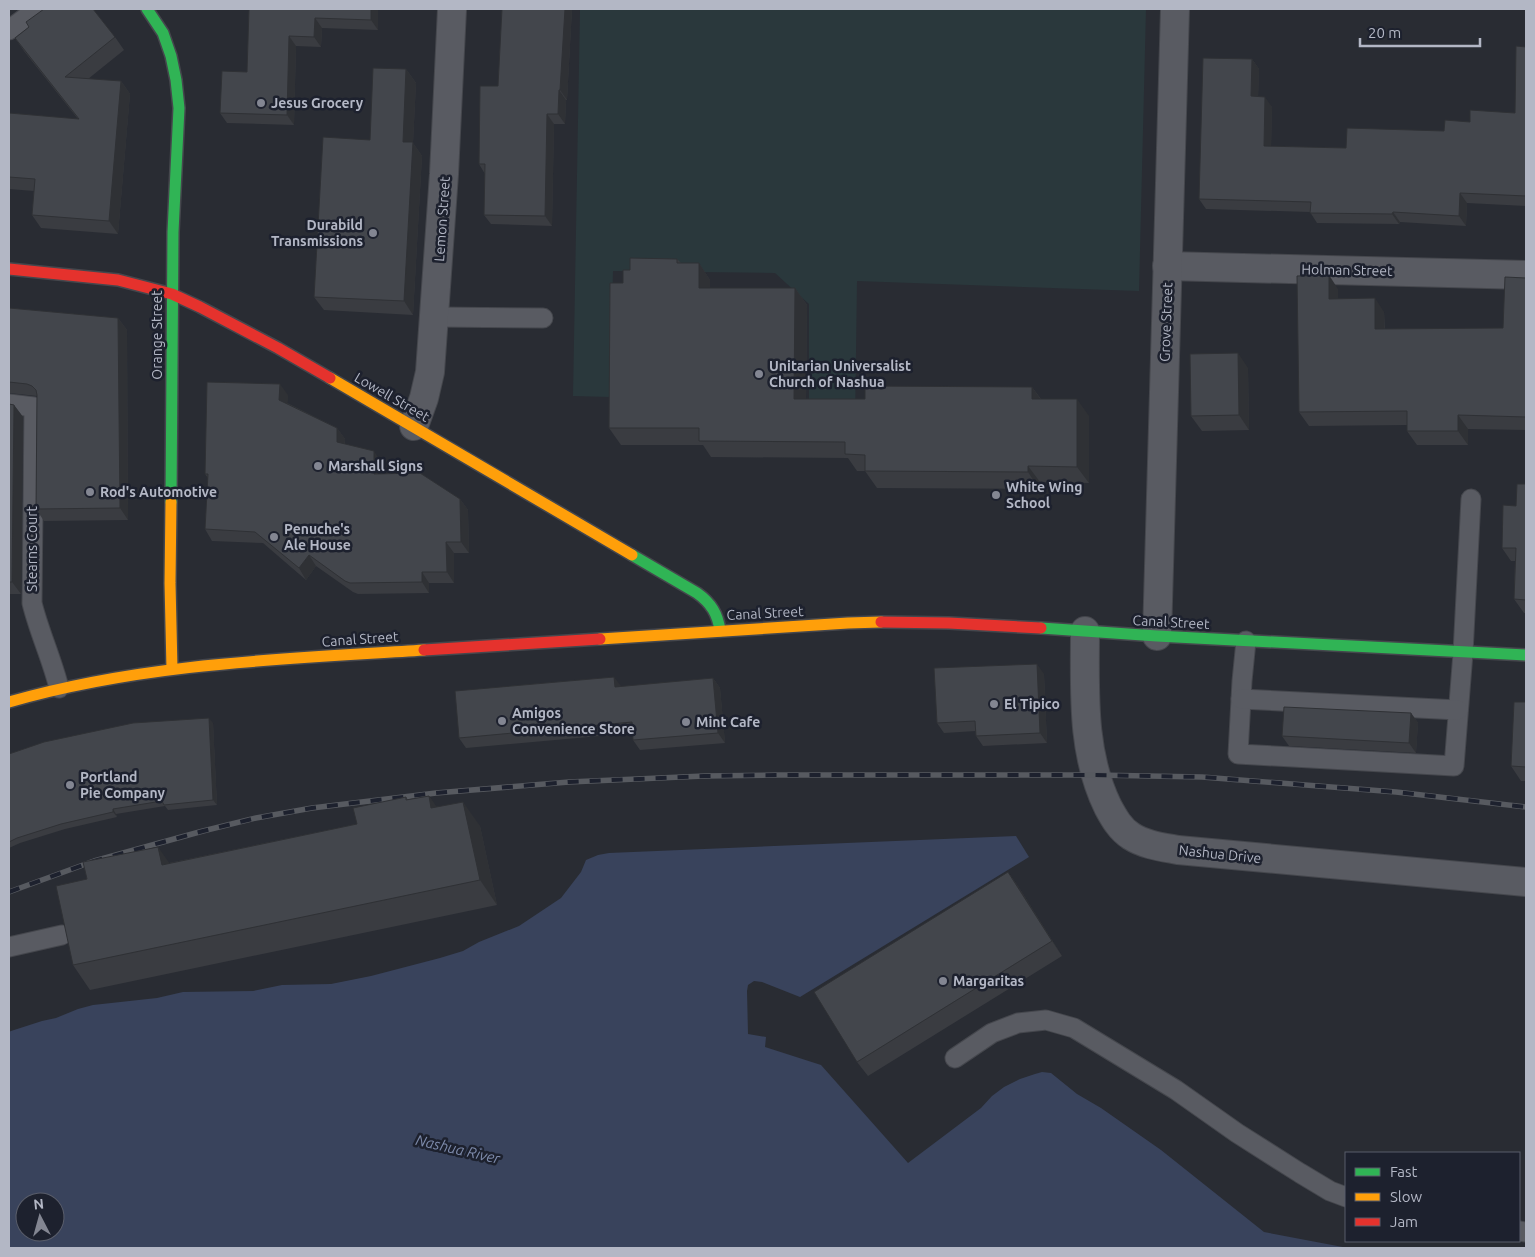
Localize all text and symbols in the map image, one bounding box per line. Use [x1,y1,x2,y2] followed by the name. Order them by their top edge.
[1360,15,1480,47] scale bar
[1368,24,1401,41] text: 20 m
[271,95,364,111] place label: Jesus Grocery
[255,97,267,109] marker: Jesus Grocery
[431,175,453,262] street label: Lemon Street
[271,217,363,249] place label: Durabild Transmissions
[367,227,379,239] marker: Durabild Transmissions
[1301,261,1393,279] street label: Holman Street
[1157,281,1175,362] street label: Grove Street
[149,290,165,380] street label: Orange Street
[769,358,911,390] place label: Unitarian Universalist Church of Nashua
[753,368,765,380] marker: Unitarian Universalist Church of Nashua
[352,369,433,425] street label: Lowell Street
[328,458,423,474] place label: Marshall Signs
[312,460,324,472] marker: Marshall Signs
[1006,479,1083,511] place label: White Wing School
[100,484,217,500] place label: Rod's Automotive
[84,486,96,498] marker: Rod's Automotive
[990,489,1002,501] marker: White Wing School
[24,506,40,592] street label: Stearns Court
[284,521,351,553] place label: Penuche's Ale House
[268,531,280,543] marker: Penuche's Ale House
[726,603,804,623] street label: Canal Street
[1132,612,1210,632] street label: Canal Street
[321,628,399,650] street label: Canal Street
[1004,696,1060,712] place label: El Tipico
[988,698,1000,710] marker: El Tipico
[512,705,635,737] place label: Amigos Convenience Store
[696,714,760,730] place label: Mint Cafe
[496,715,508,727] marker: Amigos Convenience Store
[680,716,692,728] marker: Mint Cafe
[80,769,165,801] place label: Portland Pie Company
[64,779,76,791] marker: Portland Pie Company
[1178,842,1262,866] street label: Nashua Drive
[953,973,1025,989] place label: Margaritas
[937,975,949,987] marker: Margaritas
[414,1131,503,1167] water label: Nashua River
[1345,1152,1520,1242] legend
[1390,1163,1418,1180] text: Fast
[1390,1188,1423,1205] text: Slow
[15,1192,65,1242] north arrow
[33,1196,45,1213] text: N
[1390,1213,1418,1230] text: Jam

